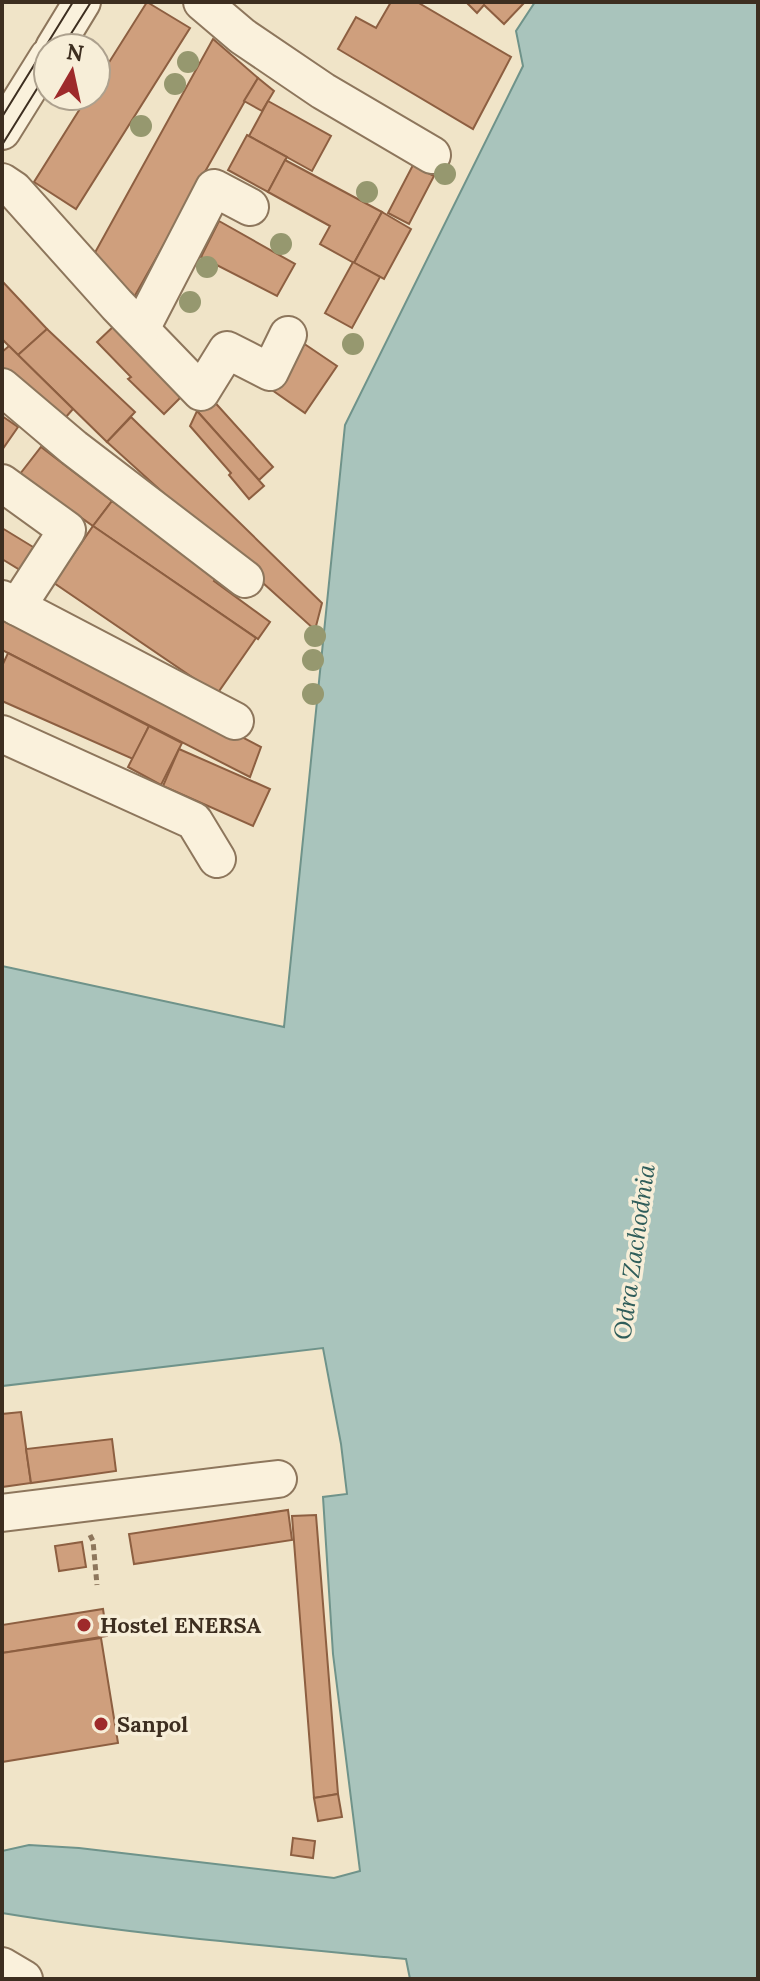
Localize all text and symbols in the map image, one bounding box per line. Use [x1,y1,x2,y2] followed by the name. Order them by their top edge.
[32,32,112,112] north arrow
[65,37,86,67] text: N
[606,1162,662,1342] water label: Odra Zachodnia
[100,1611,261,1639] place label: Hostel ENERSA
[75,1616,93,1634] marker: Hostel ENERSA
[117,1710,188,1738] place label: Sanpol
[92,1715,110,1733] marker: Sanpol

